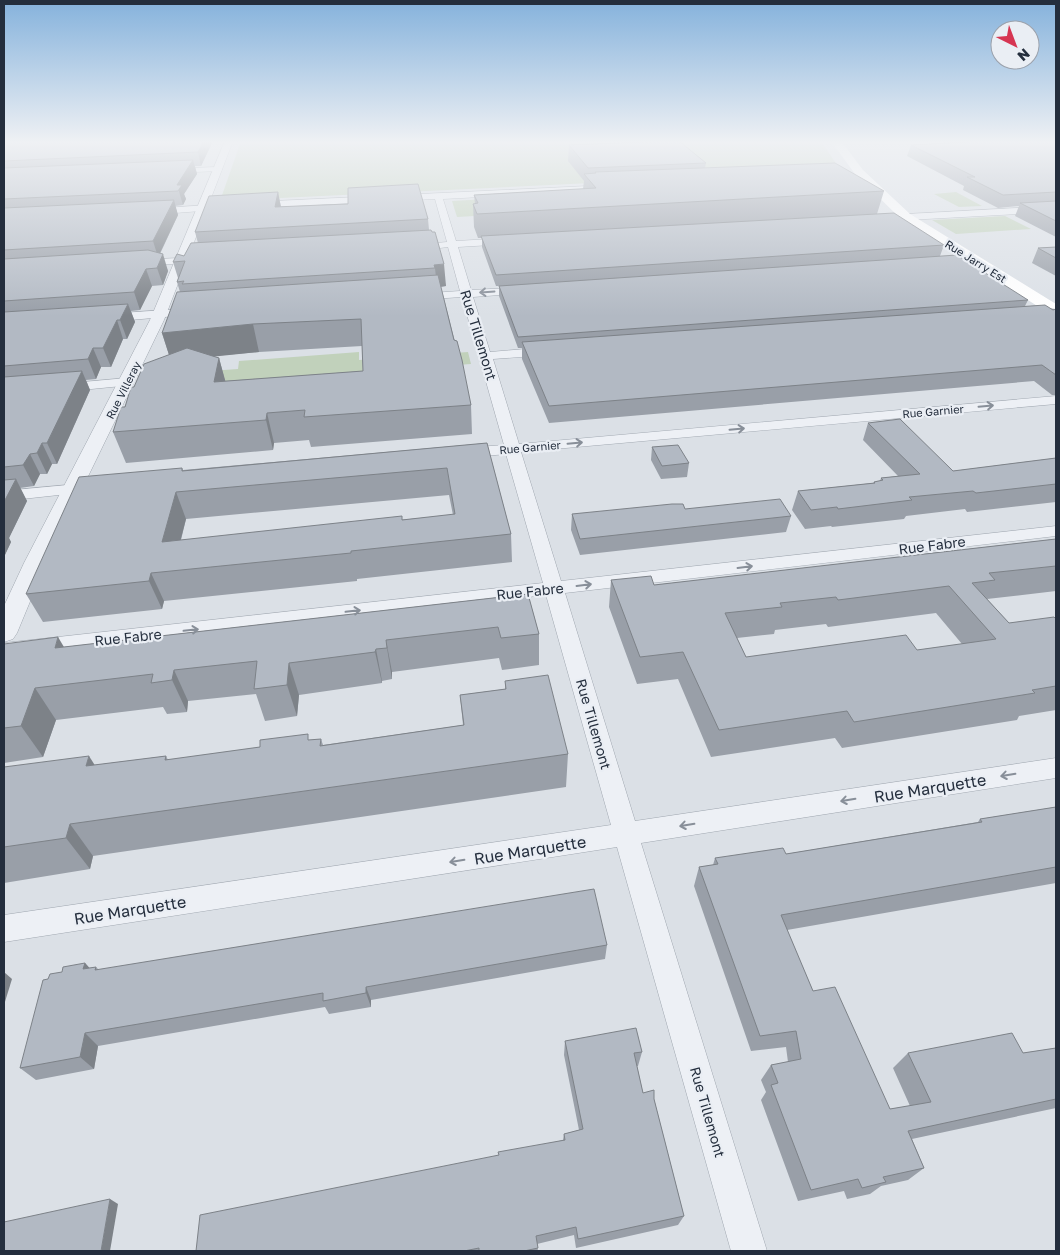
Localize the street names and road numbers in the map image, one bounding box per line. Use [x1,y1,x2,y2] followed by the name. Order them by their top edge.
[943,237,1009,285] street label: Rue Jarry Est
[457,288,501,382] street label: Rue Tillemont
[103,359,143,421] street label: Rue Villeray
[902,402,965,420] street label: Rue Garnier
[499,438,562,456] street label: Rue Garnier
[898,532,966,558] street label: Rue Fabre
[496,579,564,603] street label: Rue Fabre
[94,625,162,649] street label: Rue Fabre
[573,677,615,771] street label: Rue Tillemont
[873,769,987,807] street label: Rue Marquette
[473,831,587,869] street label: Rue Marquette
[73,891,187,929] street label: Rue Marquette
[687,1065,729,1159] street label: Rue Tillemont

